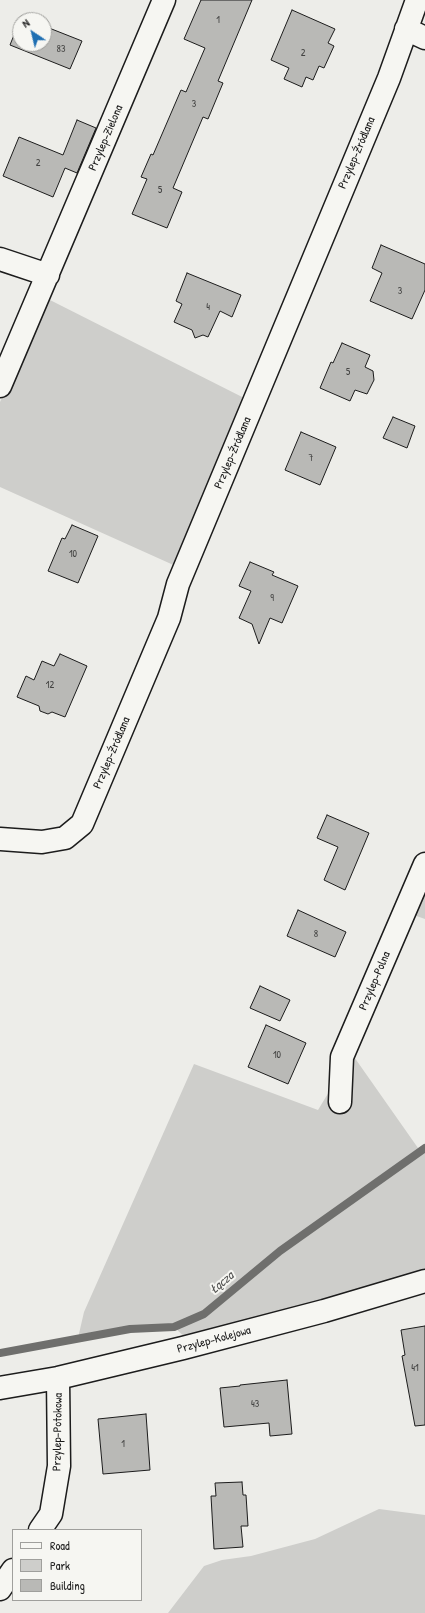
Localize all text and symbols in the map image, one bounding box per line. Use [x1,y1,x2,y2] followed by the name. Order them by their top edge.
[12,12,52,52] north arrow
[216,14,220,26] house number: 1
[19,16,32,30] text: N
[57,43,65,55] house number: 83
[301,47,305,59] house number: 2
[192,98,196,110] house number: 3
[86,103,126,173] street label: Przylep-Zielona
[335,115,379,191] street label: Przylep-Źródlana
[36,157,40,169] house number: 2
[158,184,162,196] house number: 5
[398,285,402,297] house number: 3
[206,301,210,313] house number: 4
[346,366,350,378] house number: 5
[211,415,255,491] street label: Przylep-Źródlana
[309,452,313,464] house number: 7
[69,548,77,560] house number: 10
[270,592,274,604] house number: 9
[46,679,54,691] house number: 12
[90,715,134,791] street label: Przylep-Źródlana
[314,928,318,940] house number: 8
[356,949,394,1013] street label: Przylep-Polna
[273,1049,281,1061] house number: 10
[207,1268,237,1298] water label: Łącza
[176,1323,252,1357] street label: Przylep-Kolejowa
[411,1362,419,1374] house number: 41
[50,1393,66,1471] street label: Przylep-Potokowa
[251,1398,259,1410] house number: 43
[121,1438,125,1450] house number: 1
[12,1529,142,1601] legend
[50,1537,70,1554] text: Road
[50,1557,70,1574] text: Park
[50,1577,85,1594] text: Building

